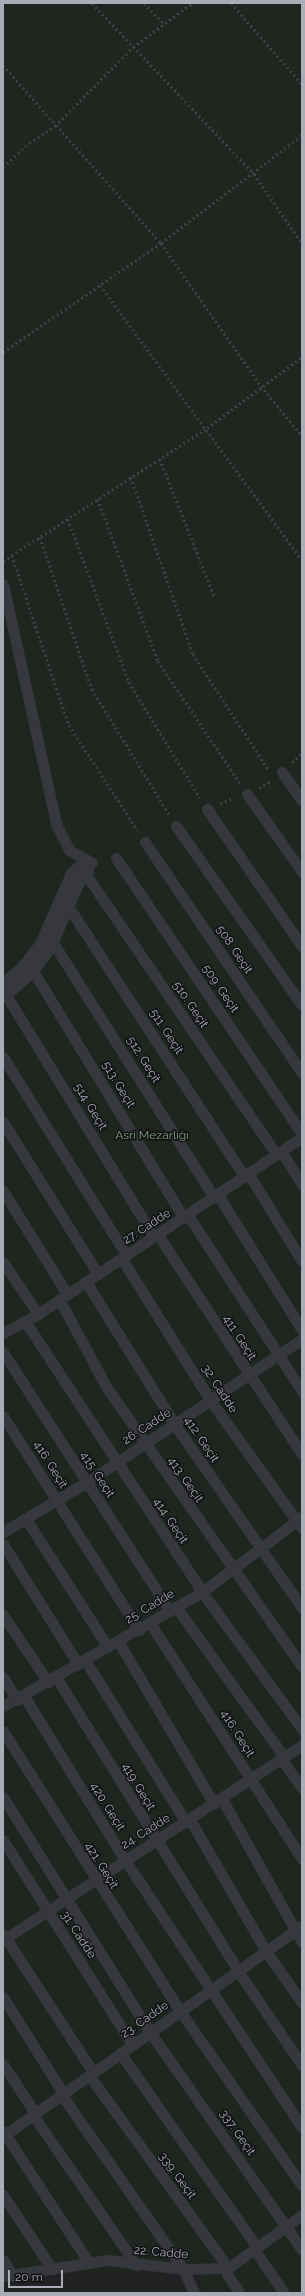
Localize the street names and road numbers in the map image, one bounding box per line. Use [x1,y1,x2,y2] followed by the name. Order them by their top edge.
[213,923,255,977] street label: 508. Geçit
[199,962,241,1016] street label: 509. Geçit
[169,979,211,1031] street label: 510. Geçit
[146,1007,186,1057] street label: 511. Geçit
[123,1034,163,1086] street label: 512. Geçit
[98,1059,138,1111] street label: 513. Geçit
[70,1081,110,1133] street label: 514. Geçit
[120,1206,174,1248] street label: 27. Cadde
[219,1313,259,1363] street label: 411. Geçit
[198,1362,240,1416] street label: 32. Cadde
[120,1406,174,1448] street label: 26. Cadde
[180,1414,222,1466] street label: 412. Geçit
[30,1439,70,1491] street label: 416. Geçit
[77,1449,117,1501] street label: 415. Geçit
[164,1454,206,1506] street label: 413. Geçit
[149,1495,191,1547] street label: 414. Geçit
[123,1587,177,1627] street label: 25. Cadde
[217,1708,257,1760] street label: 416. Geçit
[118,1761,158,1813] street label: 419. Geçit
[86,1780,128,1834] street label: 420. Geçit
[119,1811,173,1853] street label: 24. Cadde
[81,1840,121,1892] street label: 421. Geçit
[57,1909,99,1961] street label: 31. Cadde
[118,1998,172,2042] street label: 23. Cadde
[216,2107,258,2159] street label: 337. Geçit
[155,2150,199,2202] street label: 339. Geçit
[133,2243,189,2263] street label: 22. Cadde

